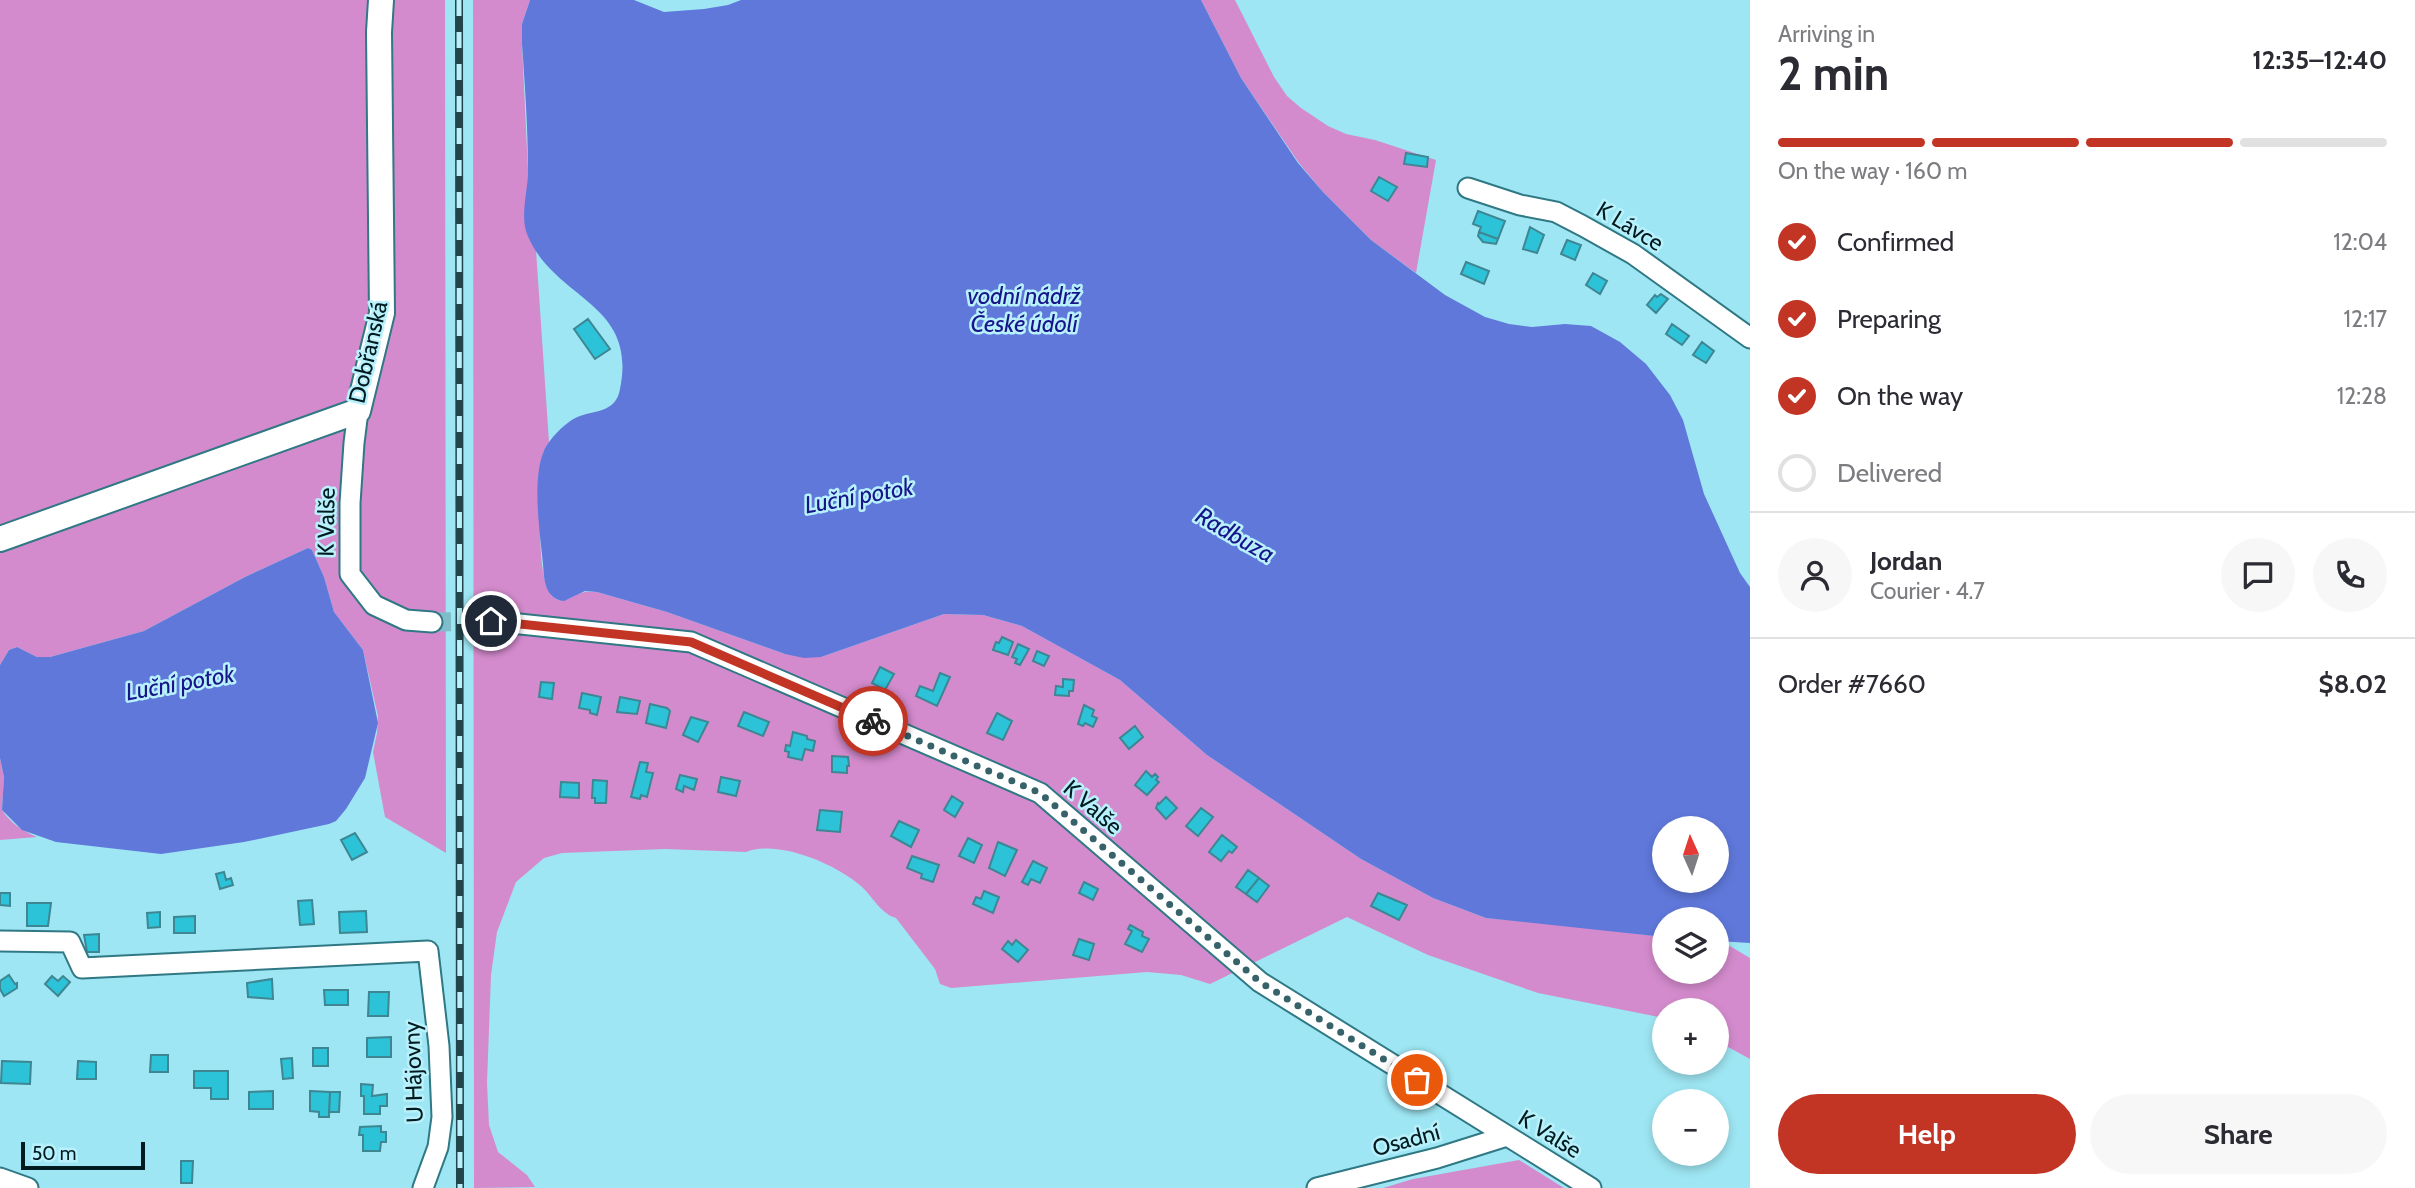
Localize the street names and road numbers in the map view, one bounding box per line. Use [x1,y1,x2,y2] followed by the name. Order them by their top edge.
[1591,195,1669,257] street label: K Lávce
[343,298,393,406] street label: Dobřanská
[311,487,341,557] street label: K Valše
[1058,774,1128,840] street label: K Valše
[397,1020,429,1123] street label: U Hájovny
[1513,1104,1587,1164] street label: K Valše
[1369,1118,1443,1162] street label: Osadní

